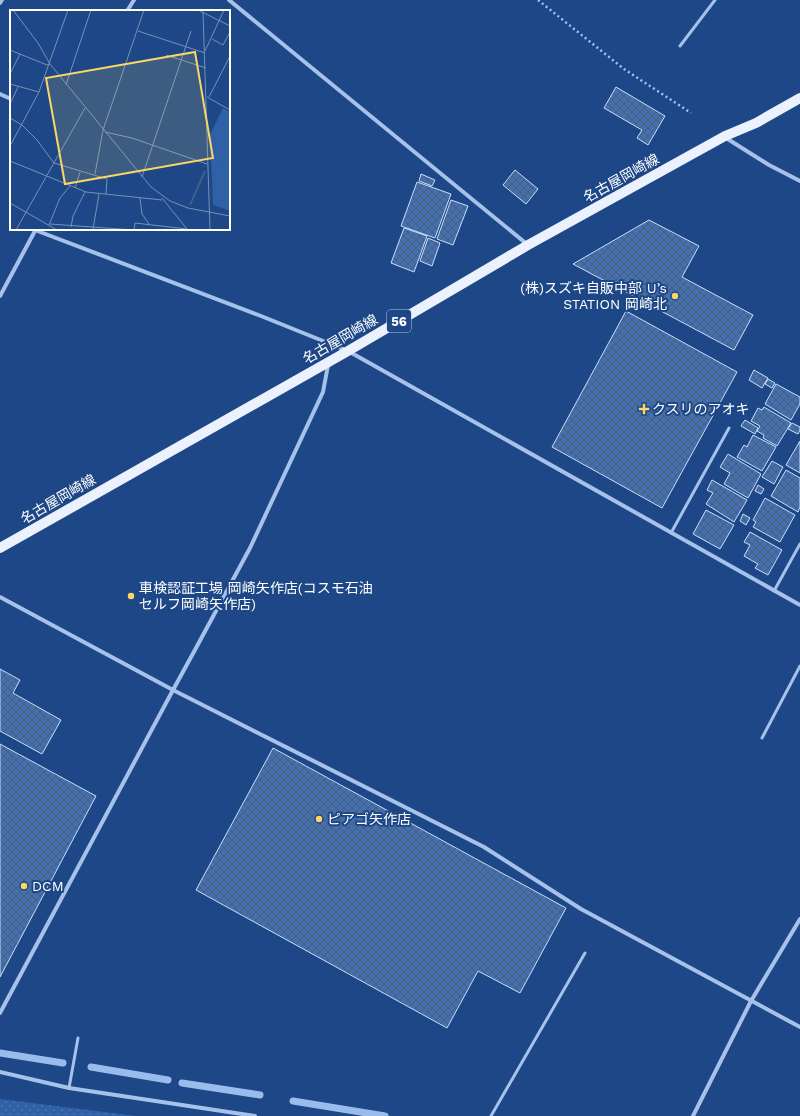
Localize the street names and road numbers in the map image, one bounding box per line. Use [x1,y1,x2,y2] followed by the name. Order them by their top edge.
[580,151,662,205] street label: 名古屋岡崎線
[387,310,411,332] road number: 56
[300,311,380,367] street label: 名古屋岡崎線
[18,471,98,527] street label: 名古屋岡崎線

